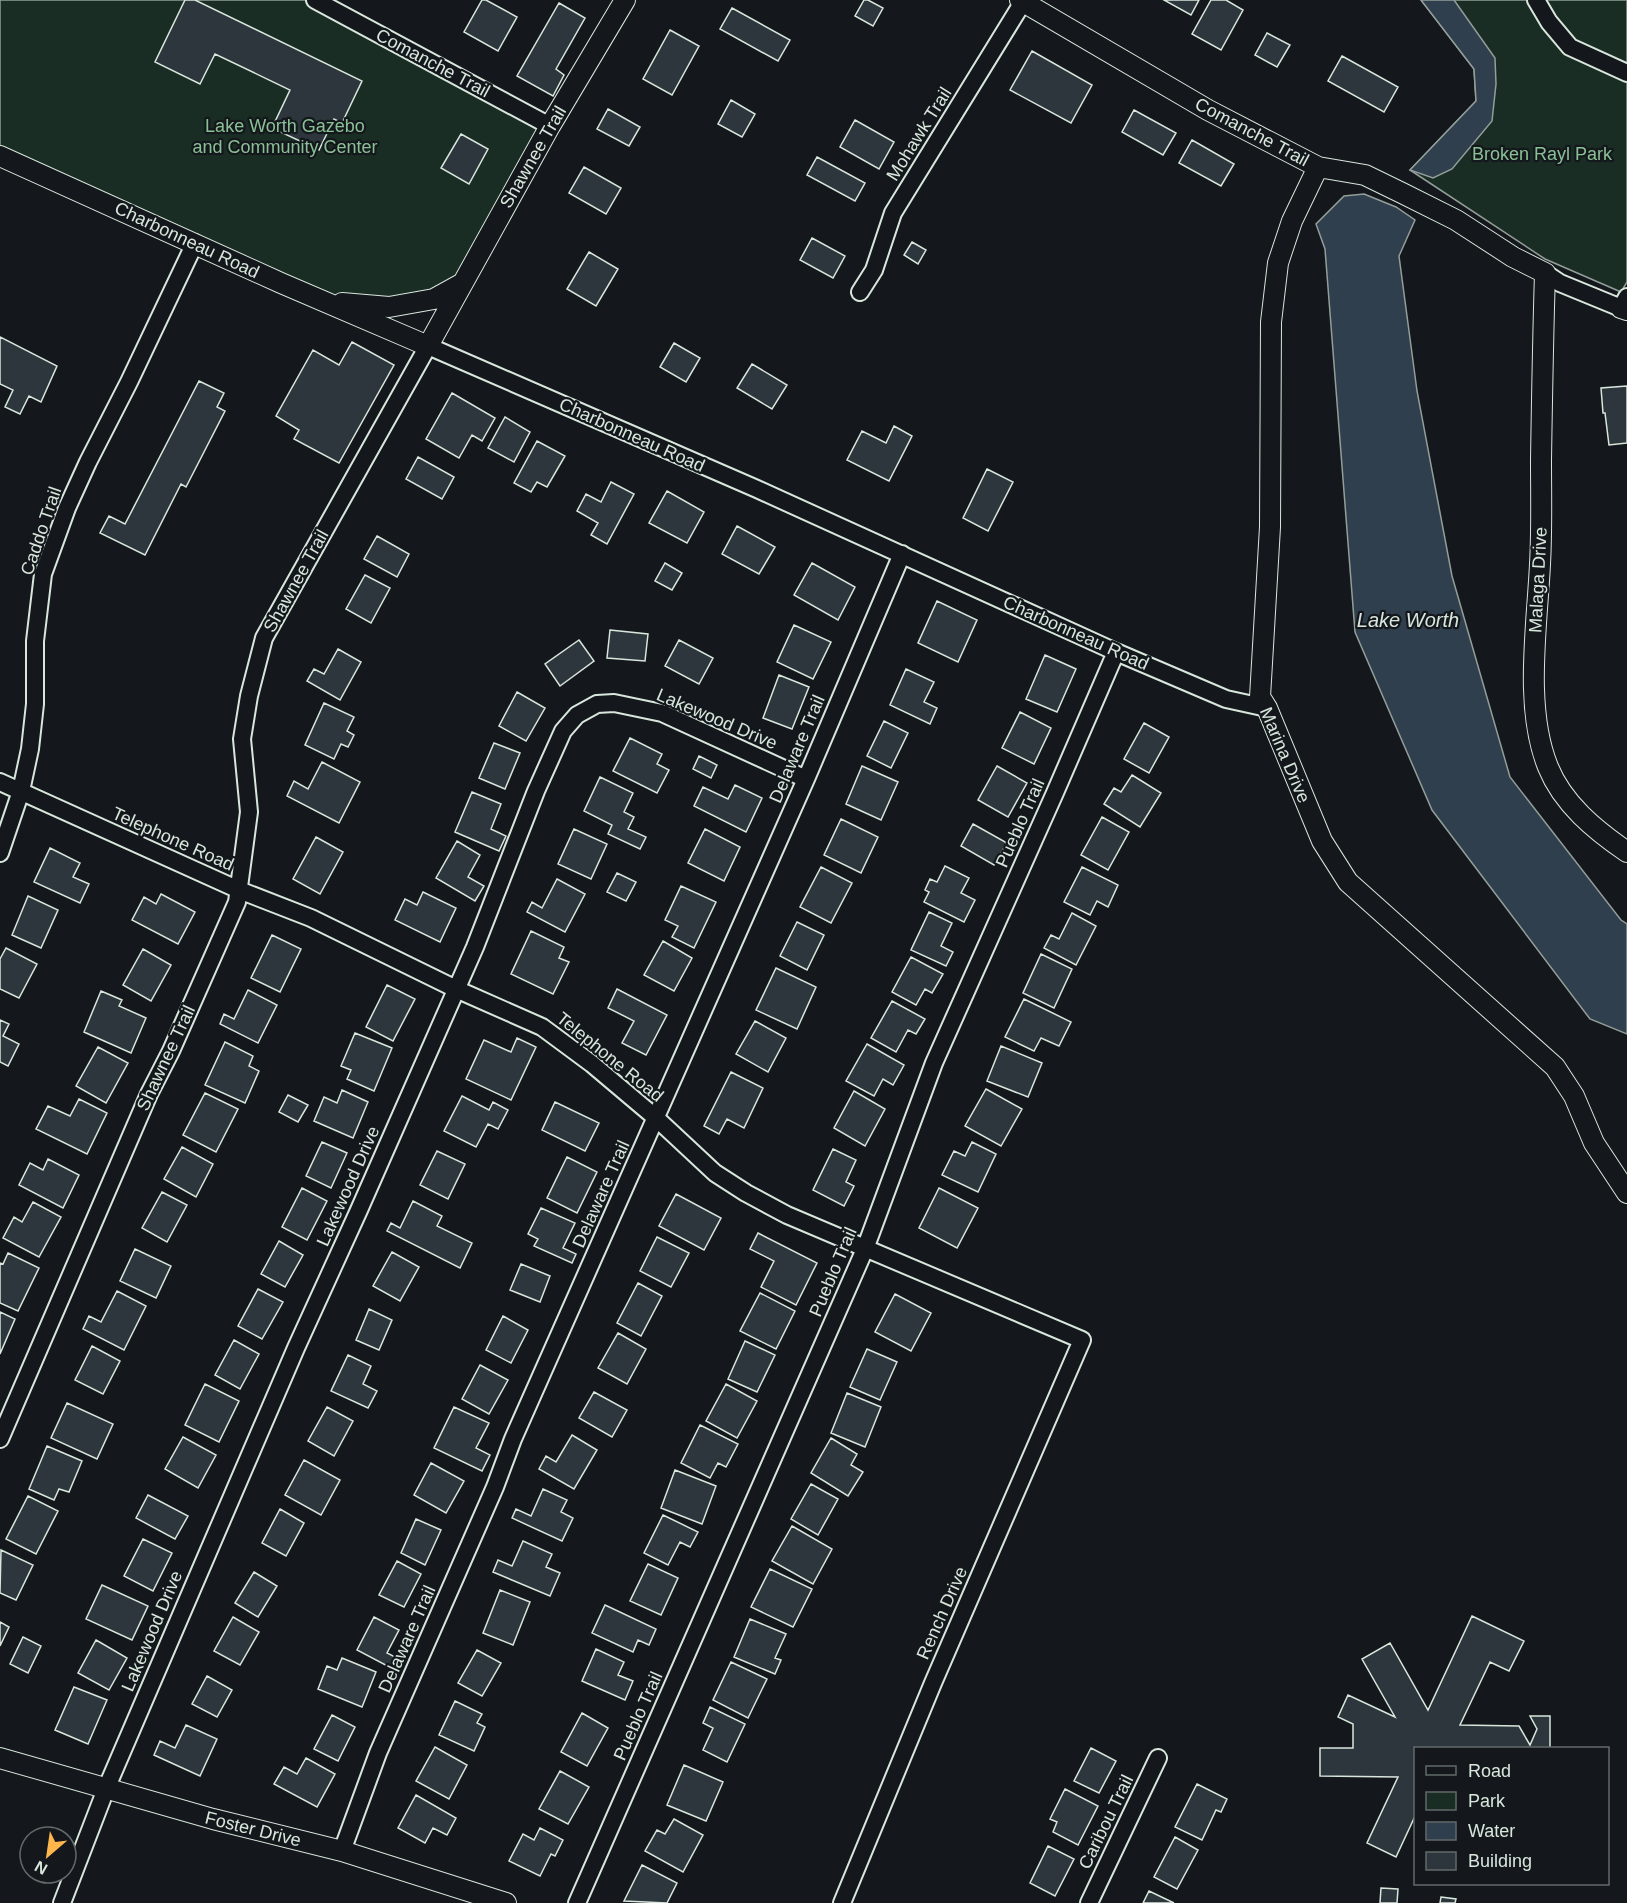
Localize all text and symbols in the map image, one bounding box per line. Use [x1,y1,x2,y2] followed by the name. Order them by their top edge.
[373,25,493,101] street label: Comanche Trail
[882,84,956,184] street label: Mohawk Trail
[1192,94,1312,170] street label: Comanche Trail
[496,103,570,211] street label: Shawnee Trail
[192,116,378,157] park label: Lake Worth Gazebo and Community Center
[1472,144,1613,164] park label: Broken Rayl Park
[112,198,262,282] street label: Charbonneau Road
[556,394,708,476] street label: Charbonneau Road
[17,484,65,578] street label: Caddo Trail
[260,526,332,636] street label: Shawnee Trail
[1525,527,1551,633] street label: Malaga Drive
[1000,592,1152,674] street label: Charbonneau Road
[1357,609,1459,631] water label: Lake Worth
[654,685,780,753] street label: Lakewood Drive
[765,692,829,806] street label: Delaware Trail
[1256,704,1314,806] street label: Marina Drive
[992,776,1048,870] street label: Pueblo Trail
[109,803,237,875] street label: Telephone Road
[133,1002,199,1114] street label: Shawnee Trail
[553,1008,667,1106] street label: Telephone Road
[313,1123,383,1249] street label: Lakewood Drive
[568,1137,634,1251] street label: Delaware Trail
[805,1224,861,1320] street label: Pueblo Trail
[913,1564,971,1662] street label: Rench Drive
[118,1568,186,1694] street label: Lakewood Drive
[374,1582,440,1696] street label: Delaware Trail
[610,1669,666,1763] street label: Pueblo Trail
[1414,1747,1609,1885] legend
[1468,1761,1511,1781] text: Road
[1075,1772,1137,1872] street label: Caribou Trail
[1468,1791,1506,1811] text: Park
[203,1807,303,1851] street label: Foster Drive
[1468,1821,1515,1841] text: Water
[18,1825,78,1885] north arrow
[1468,1851,1532,1871] text: Building
[32,1857,50,1878] text: N

